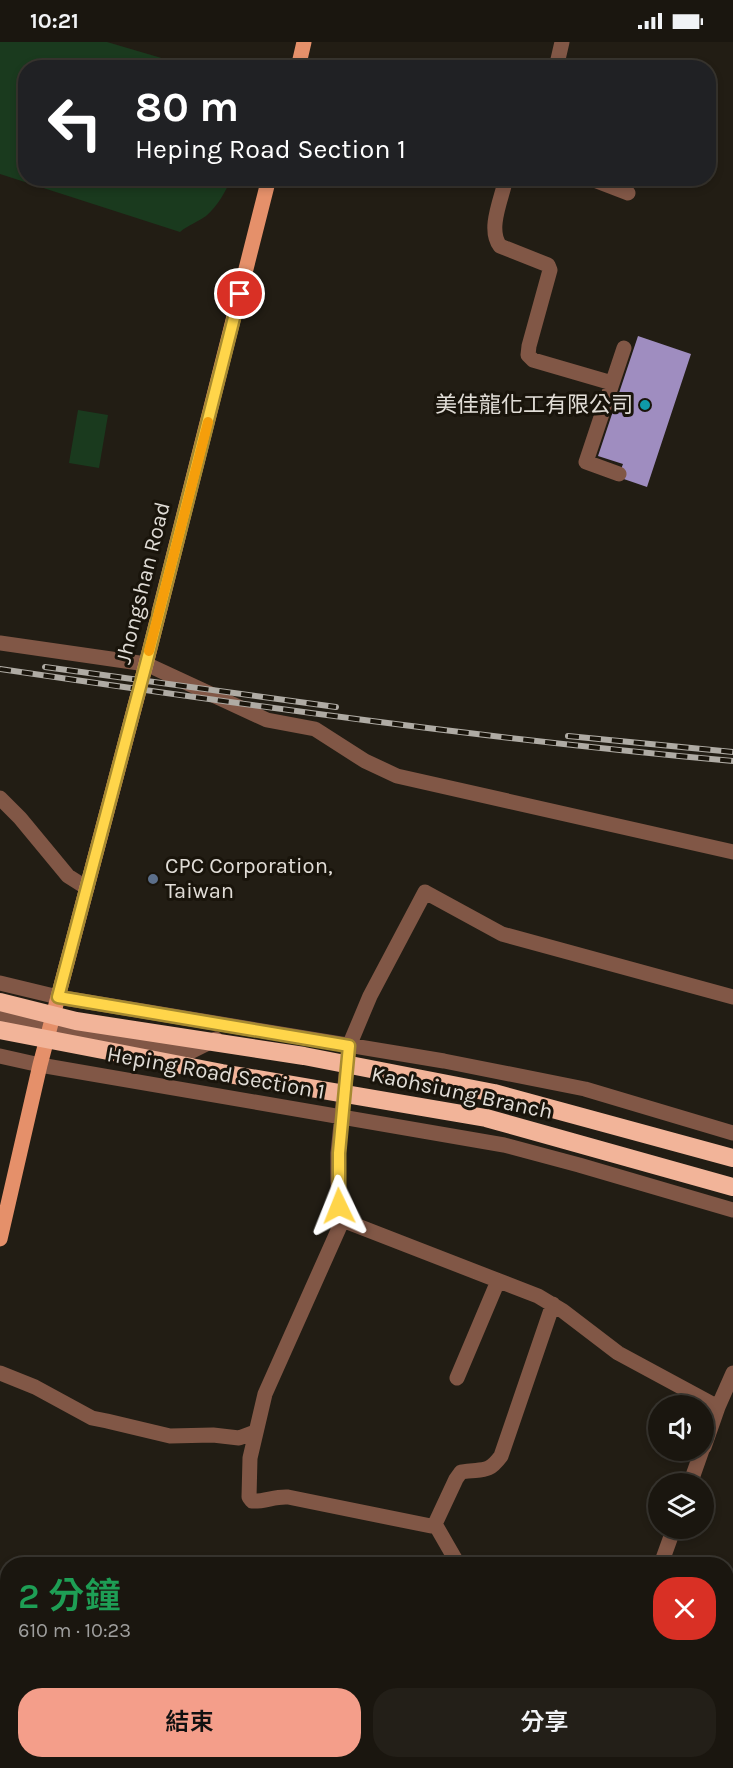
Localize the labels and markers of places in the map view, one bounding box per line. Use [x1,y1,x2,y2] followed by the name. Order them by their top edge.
[214,268,265,319] pin
[435,392,633,418] place label: 美佳龍化工有限公司
[638,398,652,412] marker: 美佳龍化工有限公司
[165,853,333,904] place label: CPC Corporation, Taiwan
[146,872,160,886] marker: CPC Corporation, Taiwan

